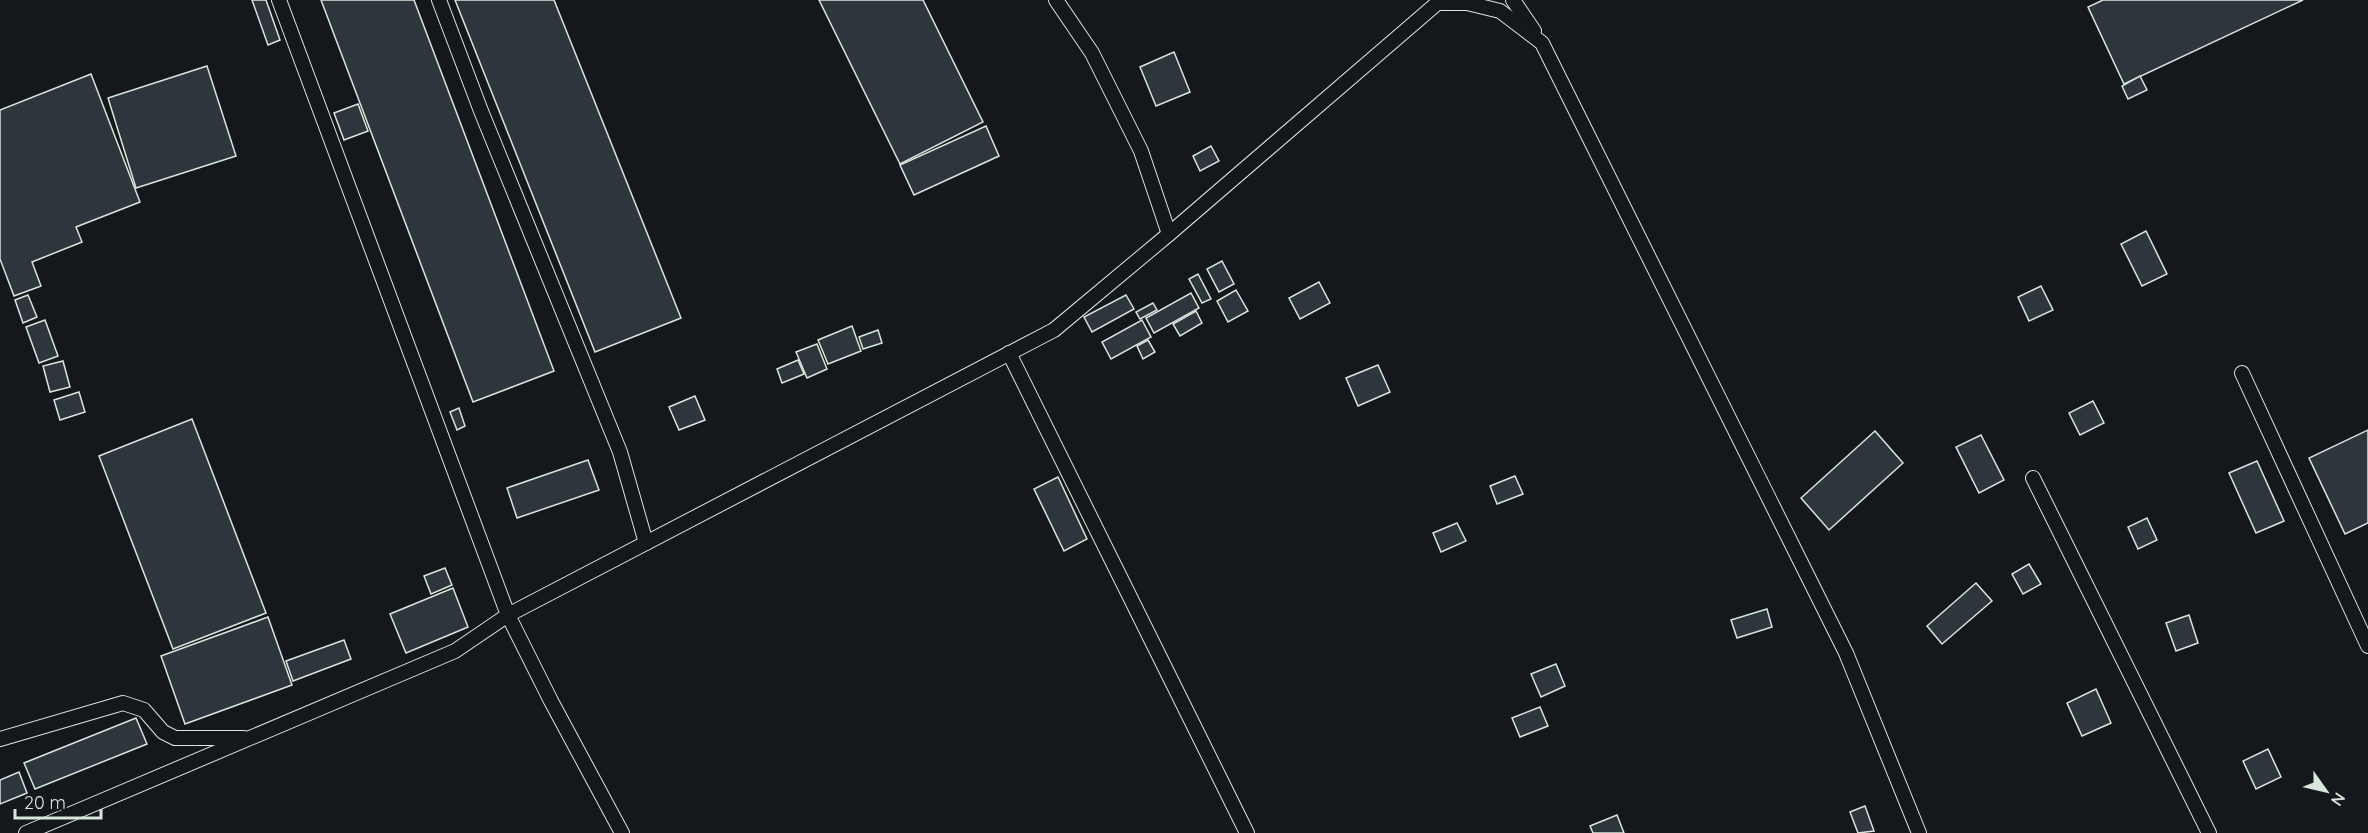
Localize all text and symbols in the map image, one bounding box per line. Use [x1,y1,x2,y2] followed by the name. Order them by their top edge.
[2296,761,2356,821] north arrow
[15,782,100,820] scale bar
[2327,789,2350,810] text: N
[24,791,66,814] text: 20 m

